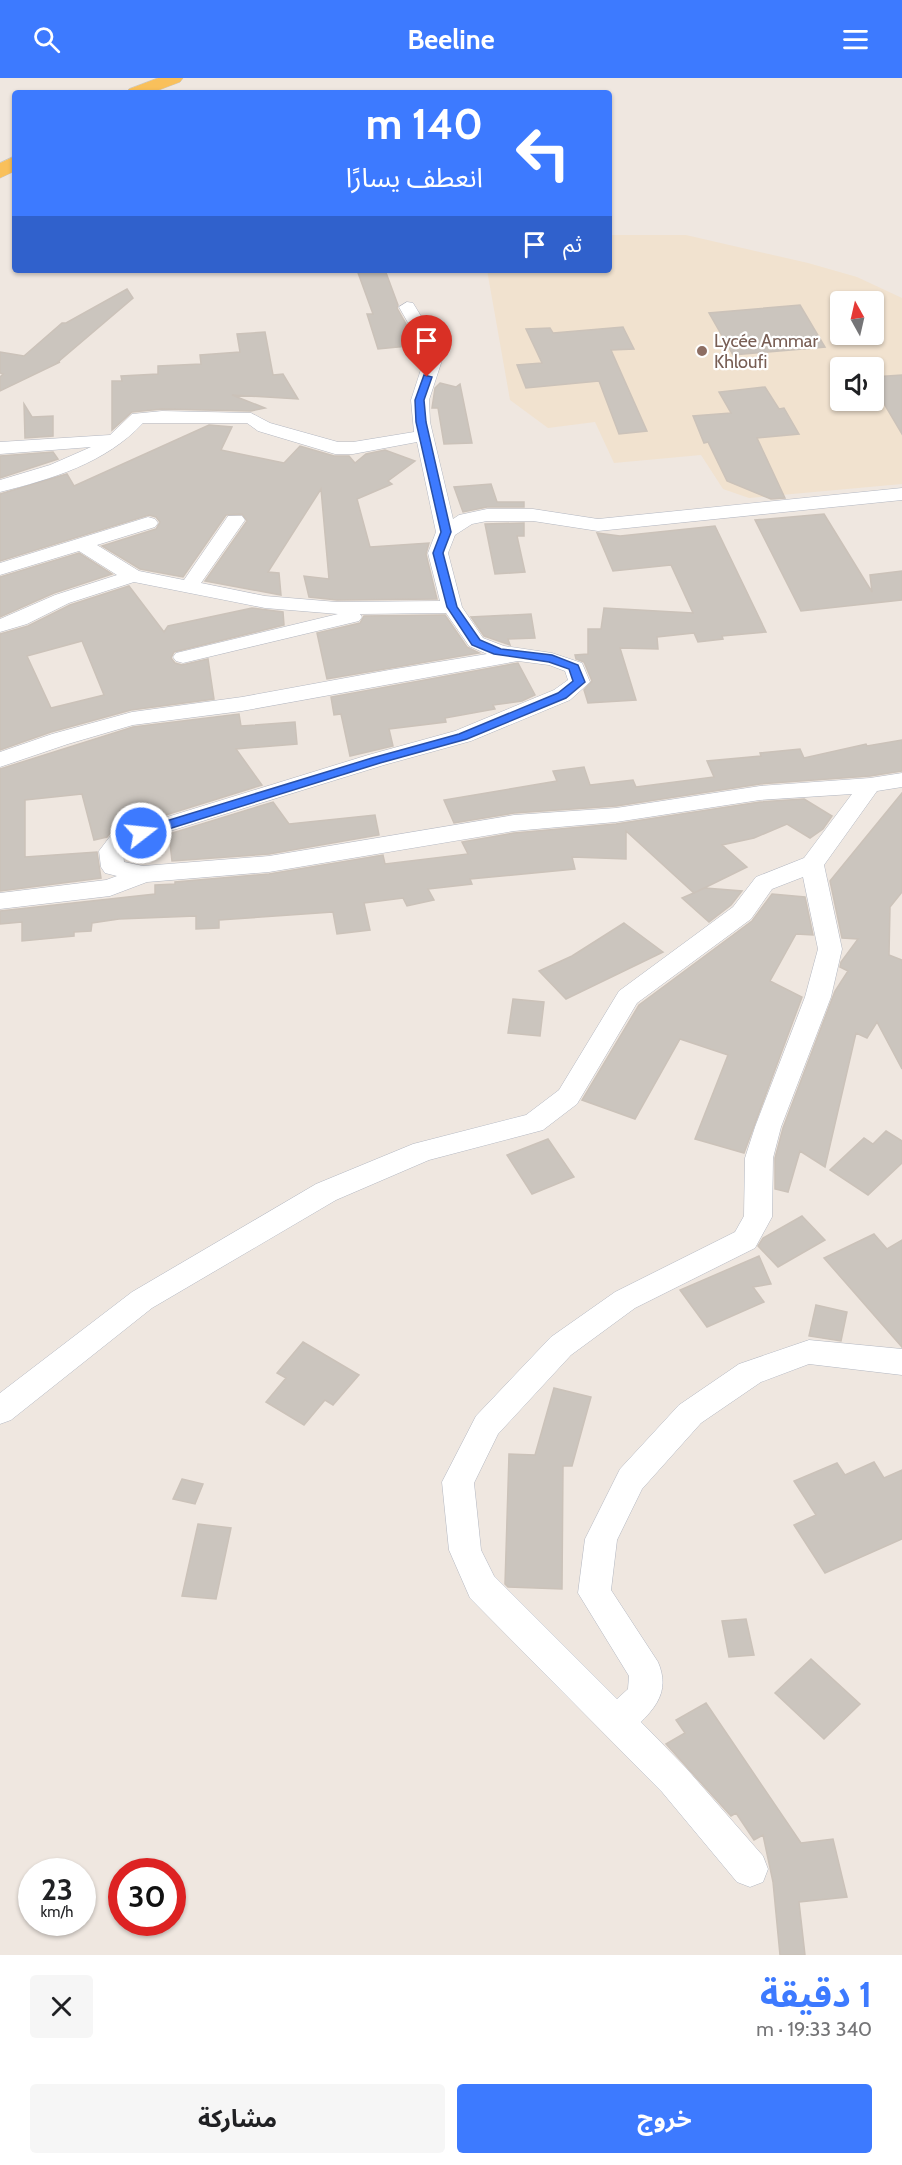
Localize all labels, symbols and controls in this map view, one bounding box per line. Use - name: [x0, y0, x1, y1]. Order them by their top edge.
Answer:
- icon: search: [30, 23, 63, 56]
- text: Beeline: [407, 23, 495, 56]
- icon: menu: [839, 23, 872, 56]
- text: 140 m: [366, 98, 483, 150]
- icon: left: [504, 114, 582, 192]
- text: انعطف يسارًا: [346, 161, 483, 194]
- icon: arrive: [518, 228, 551, 261]
- text: ثم: [563, 231, 582, 258]
- north arrow: [830, 291, 884, 345]
- map controls: [830, 291, 884, 411]
- pin: [401, 315, 452, 377]
- icon: arrive: [410, 324, 443, 357]
- place label: Lycée Ammar Khloufi: [714, 330, 818, 373]
- marker: Lycée Ammar Khloufi: [695, 344, 709, 358]
- button: sound: [830, 357, 884, 411]
- position arrow: [109, 801, 173, 865]
- speed limit sign: 30: [108, 1858, 186, 1936]
- text: 23: [41, 1871, 73, 1908]
- text: km/h: [41, 1903, 73, 1921]
- text: 1 دقيقة: [760, 1972, 872, 2016]
- button: close: [30, 1975, 93, 2038]
- text: 340 m · 19:33: [756, 2017, 872, 2041]
- button: مشاركة: [30, 2084, 445, 2153]
- button: خروج: [457, 2084, 872, 2153]

